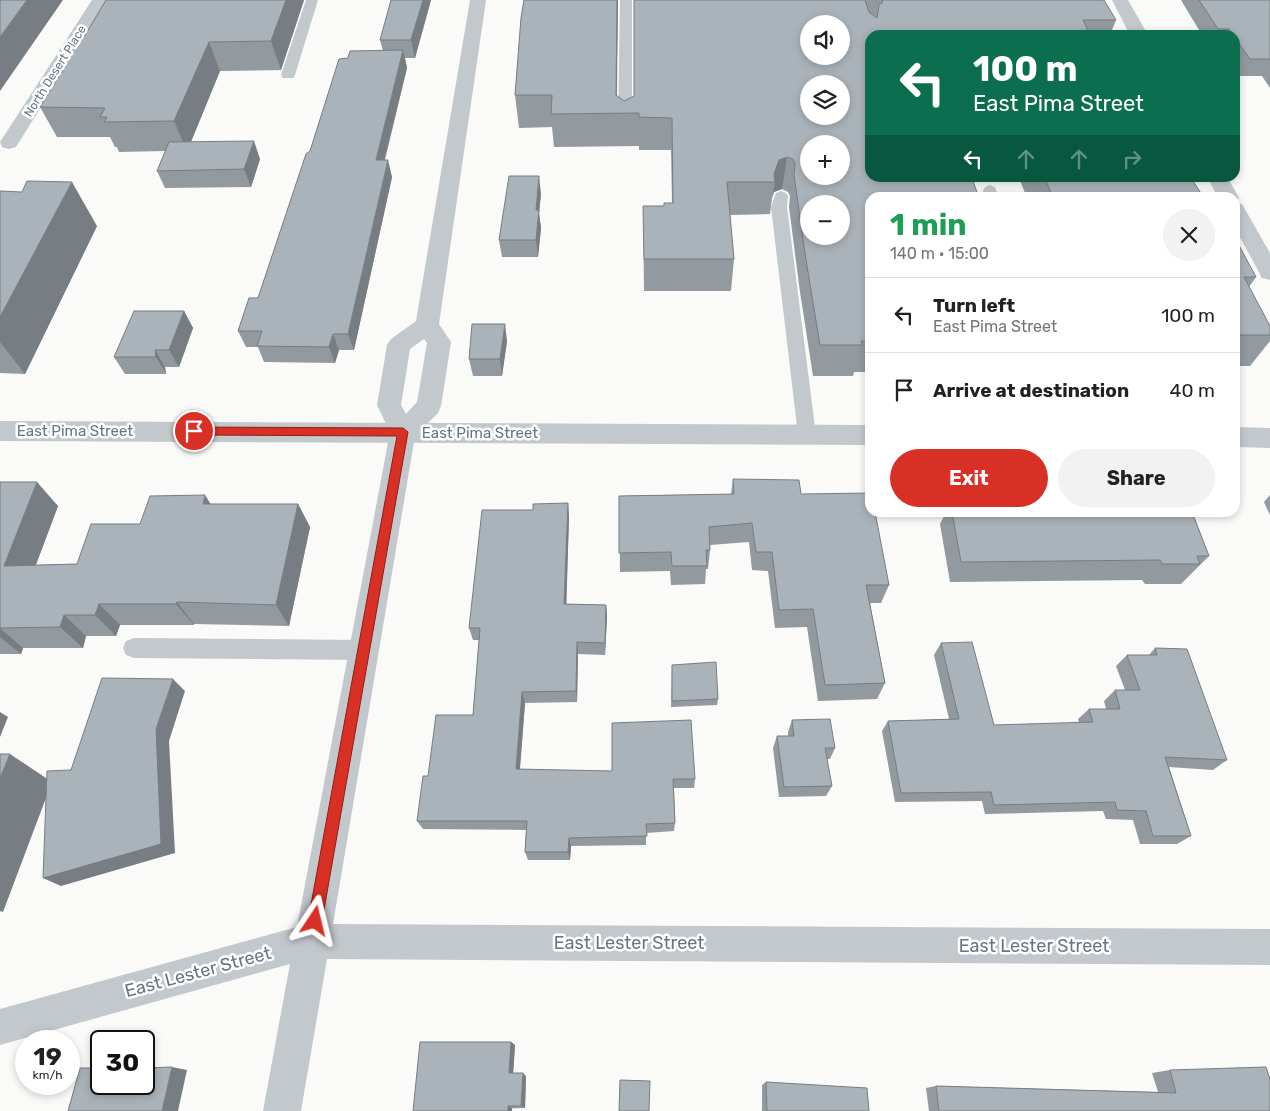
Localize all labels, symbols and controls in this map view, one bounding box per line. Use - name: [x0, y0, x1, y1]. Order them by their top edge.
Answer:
- map controls: [800, 15, 850, 245]
- button: sound: [800, 15, 850, 65]
- street label: North Desert Place: [21, 22, 89, 119]
- text: 100 m: [973, 48, 1078, 90]
- icon: left: [890, 50, 955, 115]
- button: layers: [800, 75, 850, 125]
- text: East Pima Street: [973, 90, 1144, 117]
- button: +: [800, 135, 850, 185]
- icon: left: [959, 145, 987, 173]
- icon: ahead: [1012, 145, 1040, 173]
- icon: ahead: [1065, 145, 1093, 173]
- icon: right: [1118, 145, 1146, 173]
- button: −: [800, 195, 850, 245]
- text: 1 min: [890, 207, 967, 243]
- button: close: [1163, 209, 1215, 261]
- text: 140 m · 15:00: [890, 244, 989, 263]
- text: Turn left: [933, 294, 1015, 317]
- icon: left: [890, 301, 918, 329]
- text: 100 m: [1161, 304, 1215, 327]
- text: East Pima Street: [933, 317, 1057, 336]
- icon: arrive: [890, 376, 918, 404]
- text: Arrive at destination: [933, 379, 1129, 402]
- text: 40 m: [1170, 379, 1215, 402]
- pin: [173, 410, 215, 452]
- icon: arrive: [180, 417, 208, 445]
- street label: East Pima Street: [17, 422, 133, 440]
- street label: East Pima Street: [422, 424, 538, 442]
- button: Exit: [890, 449, 1048, 507]
- button: Share: [1058, 449, 1215, 507]
- position arrow: [288, 894, 340, 946]
- street label: East Lester Street: [554, 932, 704, 954]
- street label: East Lester Street: [959, 935, 1109, 957]
- street label: East Lester Street: [122, 942, 274, 1002]
- speed limit sign: 30: [90, 1030, 155, 1095]
- text: 19: [33, 1042, 62, 1071]
- text: km/h: [33, 1068, 62, 1082]

